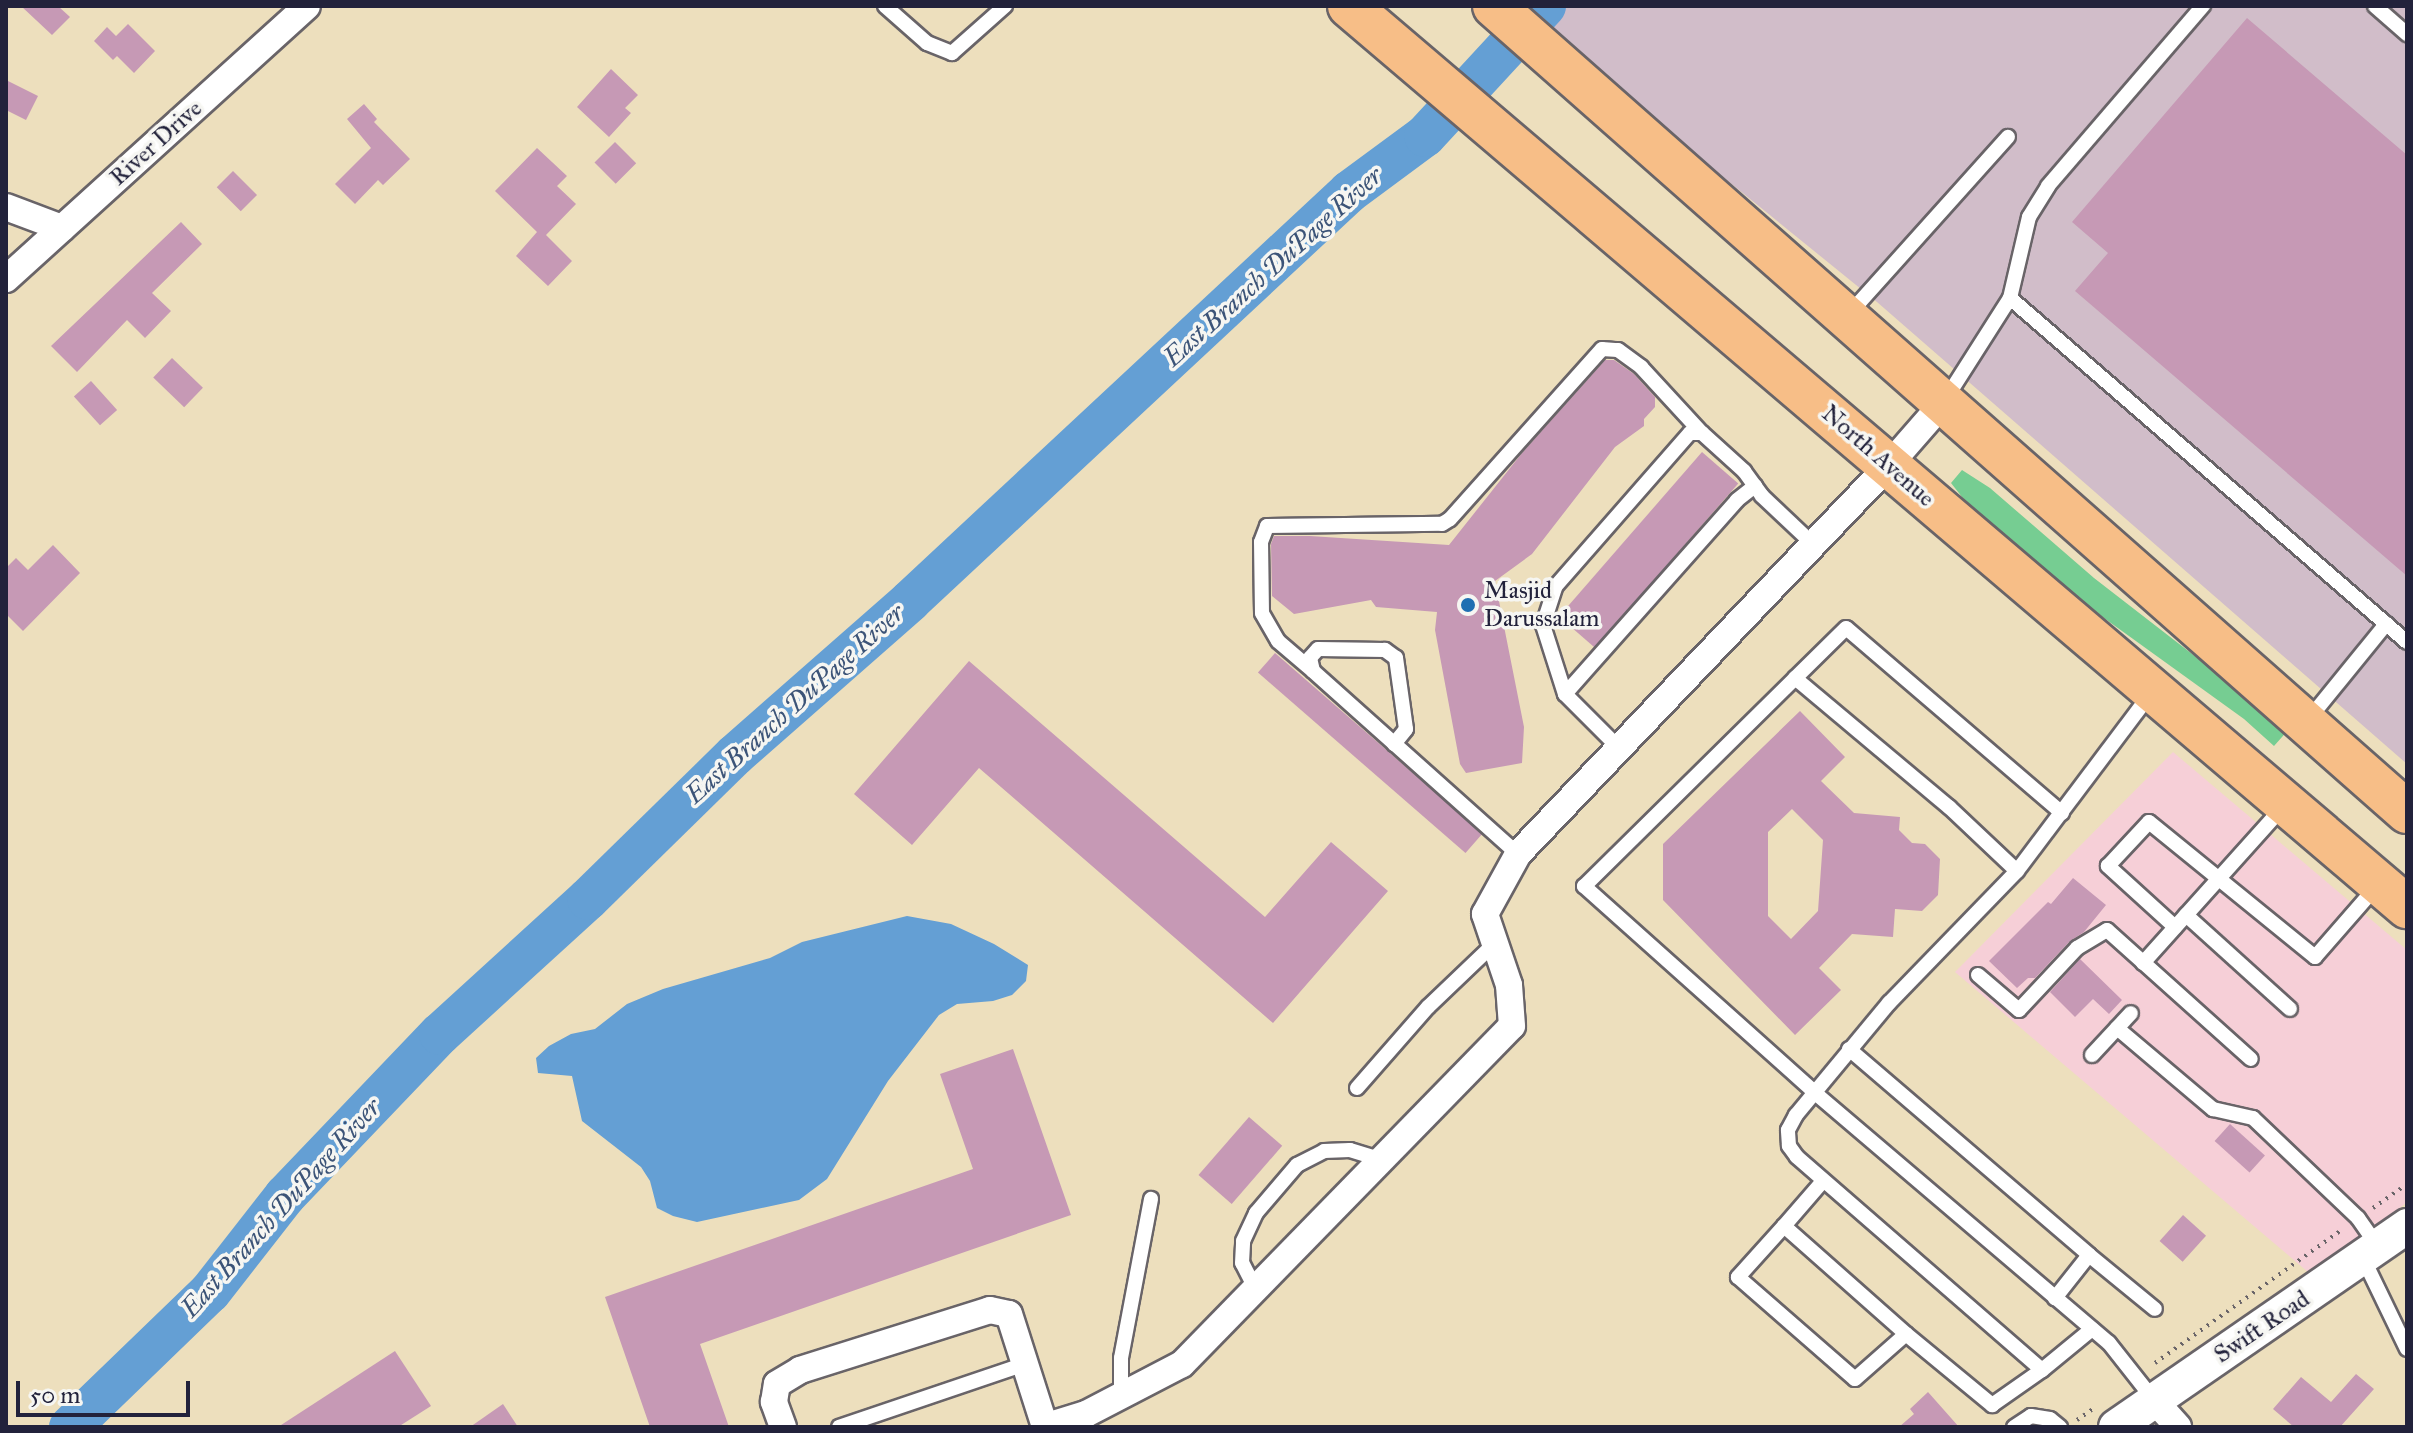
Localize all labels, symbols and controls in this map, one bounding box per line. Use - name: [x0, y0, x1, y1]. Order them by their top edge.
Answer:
- street label: River Drive: [104, 94, 208, 192]
- water label: East Branch DuPage River: [1157, 160, 1389, 374]
- street label: North Avenue: [1816, 399, 1940, 513]
- place label: Masjid Darussalam: [1484, 577, 1599, 633]
- marker: Masjid Darussalam: [1459, 596, 1477, 614]
- water label: East Branch DuPage River: [679, 597, 911, 811]
- water label: East Branch DuPage River: [174, 1092, 388, 1324]
- street label: Swift Road: [2209, 1285, 2315, 1369]
- scale bar: [20, 1365, 194, 1415]
- text: 50 m: [30, 1380, 80, 1410]

